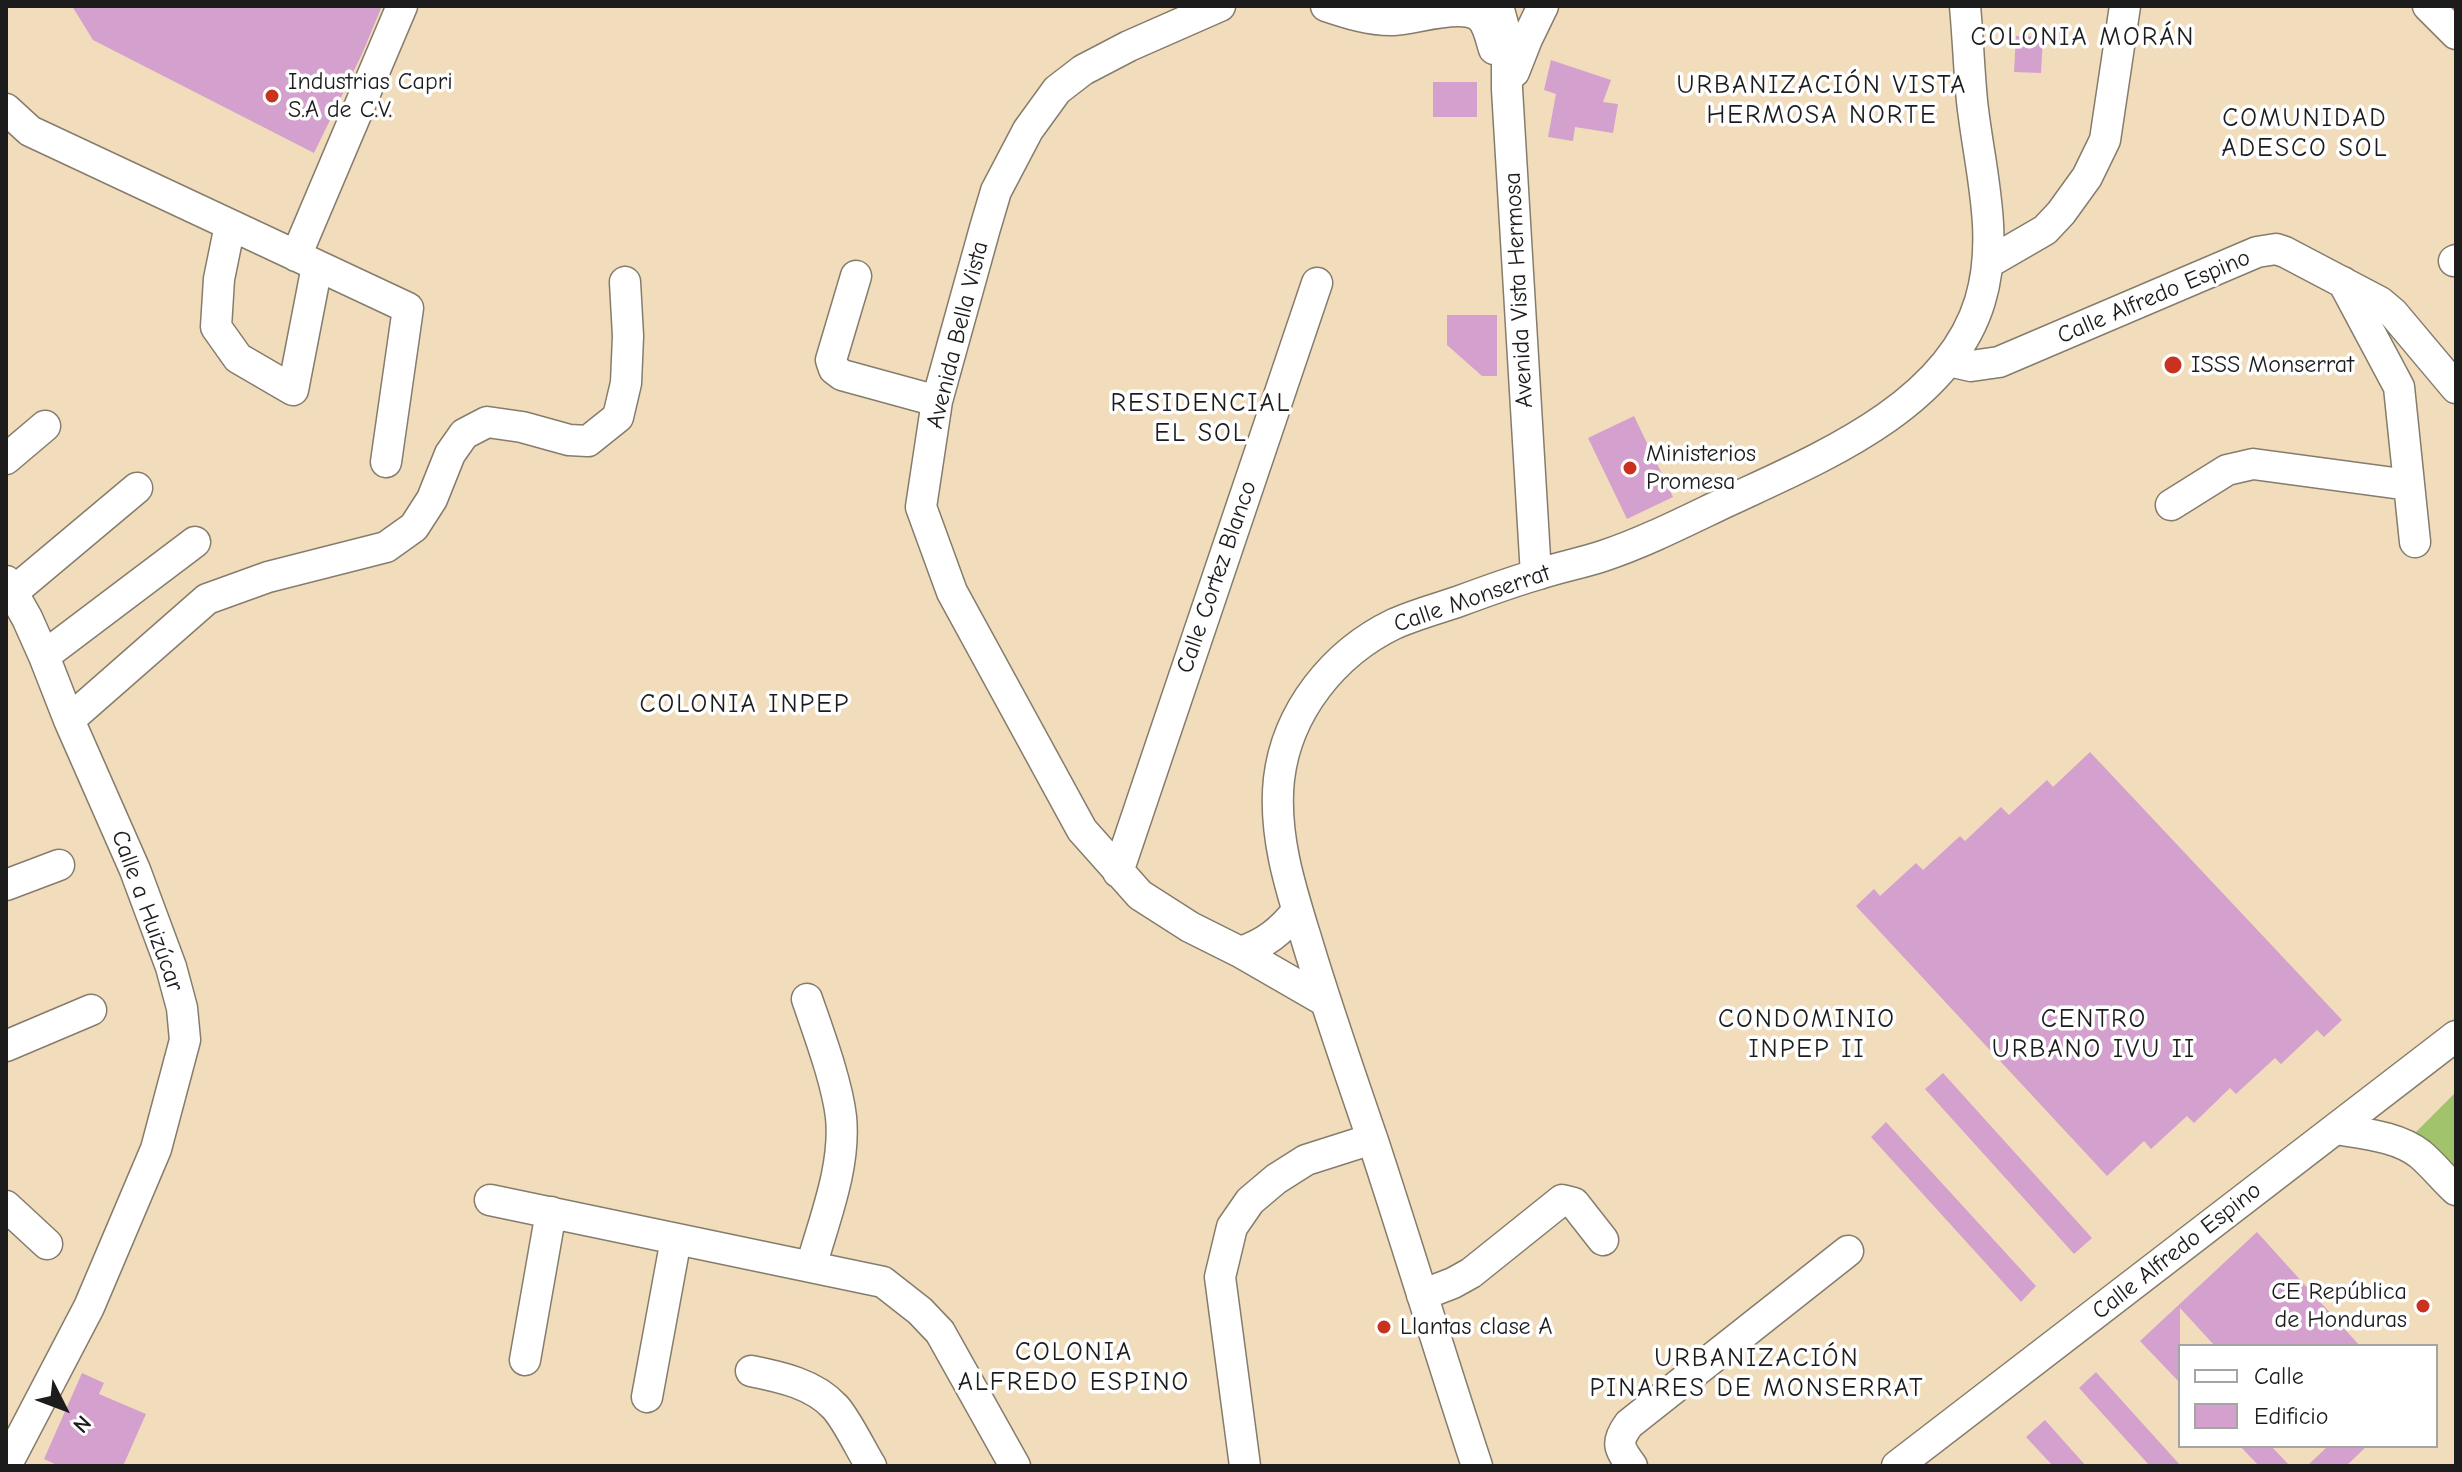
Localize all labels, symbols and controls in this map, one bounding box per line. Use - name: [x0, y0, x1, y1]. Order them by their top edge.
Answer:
- district label: COLONIA MORÁN: [1971, 22, 2195, 54]
- place label: Industrias Capri S.A de C.V.: [288, 68, 453, 124]
- district label: URBANIZACIÓN VISTA HERMOSA NORTE: [1677, 70, 1967, 132]
- marker: Industrias Capri S.A de C.V.: [263, 87, 281, 105]
- district label: COMUNIDAD ADESCO SOL: [2222, 103, 2388, 164]
- street label: Avenida Vista Hermosa: [1498, 172, 1540, 408]
- street label: Avenida Bella Vista: [921, 238, 995, 432]
- street label: Calle Alfredo Espino: [2053, 243, 2255, 351]
- place label: ISSS Monserrat: [2191, 351, 2354, 379]
- marker: ISSS Monserrat: [2162, 354, 2184, 376]
- district label: RESIDENCIAL EL SOL: [1110, 388, 1292, 450]
- place label: Ministerios Promesa: [1646, 440, 1756, 496]
- marker: Ministerios Promesa: [1621, 459, 1639, 477]
- street label: Calle Cortez Blanco: [1171, 477, 1263, 677]
- street label: Calle Monserrat: [1390, 559, 1554, 639]
- district label: COLONIA INPEP: [640, 689, 850, 721]
- street label: Calle a Huizúcar: [105, 827, 189, 995]
- district label: CONDOMINIO INPEP II: [1718, 1004, 1896, 1066]
- district label: CENTRO URBANO IVU II: [1992, 1004, 2196, 1066]
- street label: Calle Alfredo Espino: [2087, 1176, 2267, 1326]
- place label: CE República de Honduras: [2271, 1278, 2407, 1334]
- marker: CE República de Honduras: [2414, 1297, 2432, 1315]
- place label: Llantas clase A: [1400, 1313, 1553, 1341]
- marker: Llantas clase A: [1375, 1318, 1393, 1336]
- district label: COLONIA ALFREDO ESPINO: [958, 1337, 1190, 1398]
- district label: URBANIZACIÓN PINARES DE MONSERRAT: [1589, 1343, 1925, 1404]
- legend: [2178, 1344, 2438, 1448]
- text: Calle: [2254, 1362, 2304, 1390]
- north arrow: [24, 1368, 104, 1448]
- text: Edificio: [2254, 1402, 2329, 1430]
- text: N: [67, 1410, 96, 1438]

